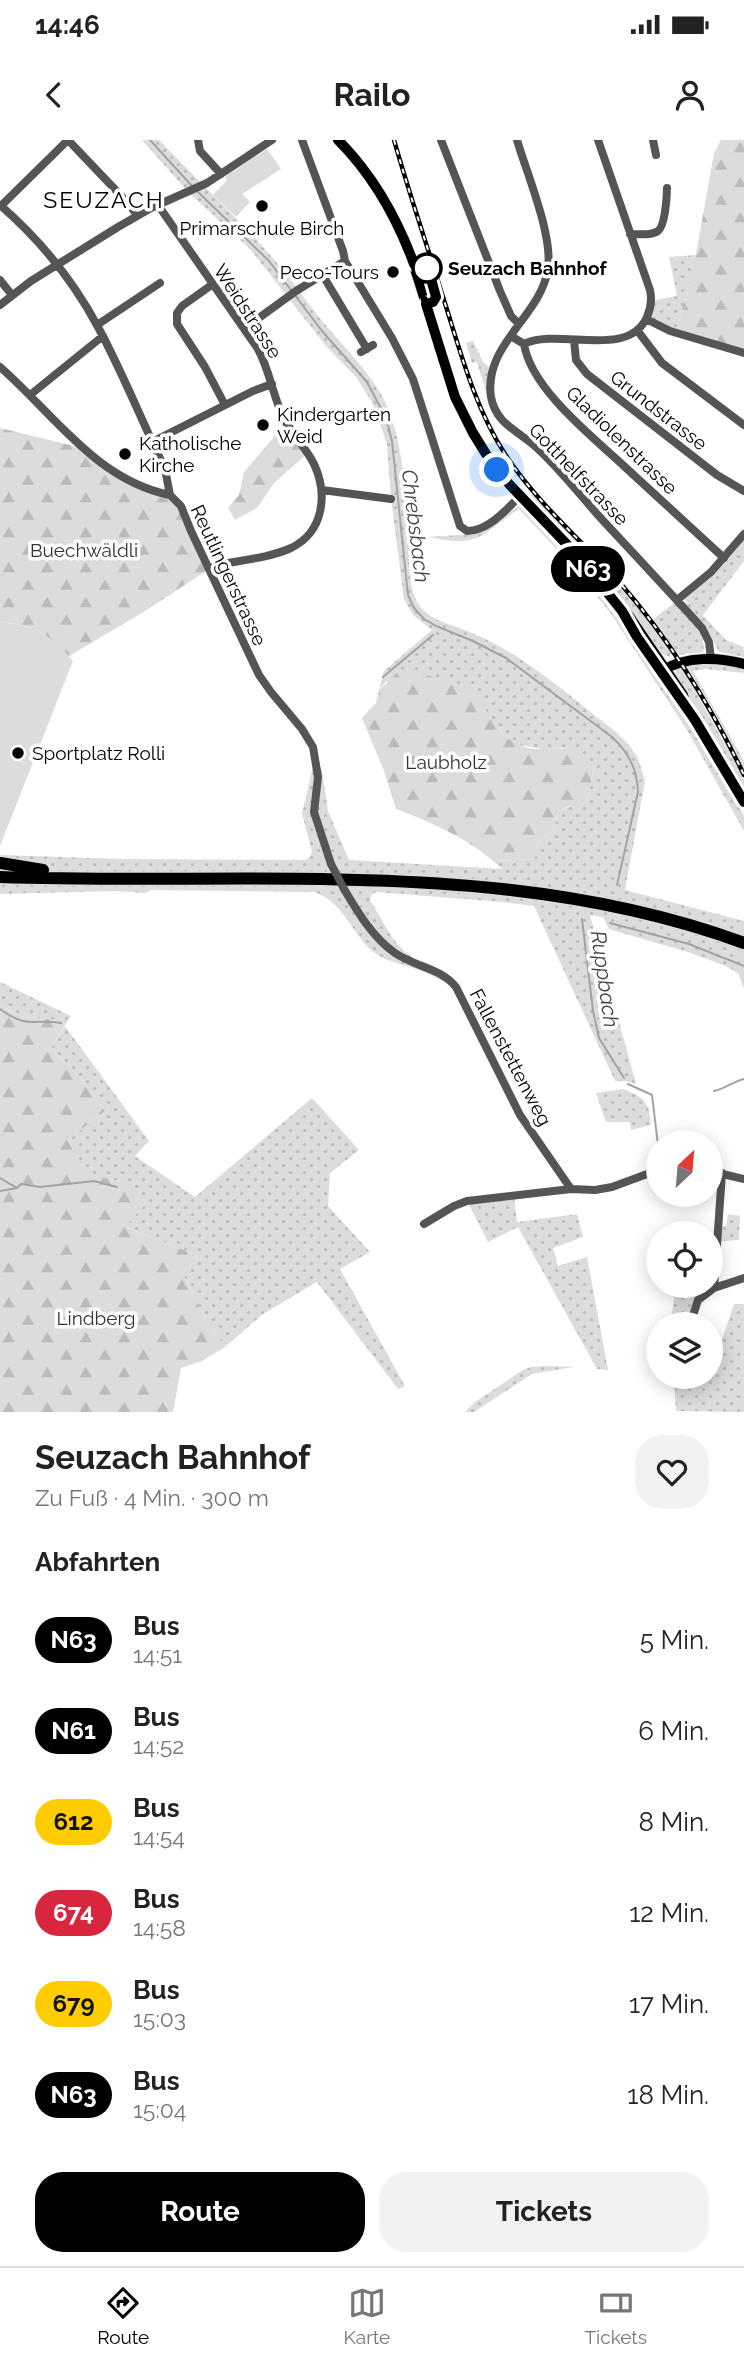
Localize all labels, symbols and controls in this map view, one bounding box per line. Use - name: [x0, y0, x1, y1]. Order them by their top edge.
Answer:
- text: 14:46: [35, 10, 100, 40]
- icon: back: [35, 76, 73, 114]
- text: Railo: [333, 76, 411, 113]
- icon: person: [671, 76, 709, 114]
- district label: SEUZACH: [43, 186, 165, 213]
- marker: Primarschule Birch: [254, 198, 270, 214]
- place label: Primarschule Birch: [180, 217, 344, 239]
- marker: Seuzach Bahnhof: [412, 253, 442, 283]
- place label: Seuzach Bahnhof: [448, 257, 607, 279]
- street label: Weidstrasse: [209, 260, 287, 362]
- place label: Peco-Tours: [280, 261, 379, 283]
- marker: Peco-Tours: [385, 264, 401, 280]
- street label: Grundstrasse: [606, 365, 712, 455]
- street label: Gladiolenstrasse: [562, 381, 682, 499]
- place label: Kindergarten Weid: [277, 403, 391, 447]
- marker: Kindergarten Weid: [255, 417, 271, 433]
- street label: Gotthelfstrasse: [525, 418, 633, 530]
- place label: Katholische Kirche: [139, 432, 241, 476]
- marker: Katholische Kirche: [117, 446, 133, 462]
- your location: [479, 452, 514, 487]
- water label: Chrebsbach: [397, 468, 435, 584]
- street label: Reutlingerstrasse: [187, 501, 271, 649]
- park label: Buechwäldli: [30, 539, 138, 561]
- line badge: N63: [548, 546, 628, 592]
- text: N63: [565, 554, 611, 583]
- place label: Sportplatz Rolli: [32, 742, 165, 764]
- marker: Sportplatz Rolli: [10, 745, 26, 761]
- park label: Laubholz: [405, 751, 487, 773]
- water label: Ruppbach: [586, 929, 624, 1029]
- street label: Fallenstettenweg: [466, 985, 556, 1129]
- north arrow: [646, 1130, 723, 1208]
- map controls: [646, 1130, 723, 1389]
- button: locate: [646, 1221, 723, 1298]
- park label: Lindberg: [56, 1307, 136, 1329]
- button: layers: [646, 1312, 723, 1389]
- button: heart: [635, 1435, 709, 1509]
- text: Seuzach Bahnhof: [35, 1438, 310, 1477]
- text: Zu Fuß · 4 Min. · 300 m: [35, 1484, 269, 1511]
- text: Abfahrten: [35, 1547, 160, 1577]
- text: Bus: [133, 1611, 180, 1641]
- text: N63: [50, 1625, 97, 1654]
- text: 5 Min.: [640, 1625, 709, 1655]
- text: 14:51: [133, 1641, 182, 1668]
- text: Bus: [133, 1702, 180, 1732]
- text: N61: [51, 1716, 96, 1745]
- text: 6 Min.: [638, 1716, 709, 1746]
- text: 14:52: [133, 1732, 184, 1759]
- text: Bus: [133, 1793, 180, 1823]
- text: 612: [54, 1807, 93, 1836]
- text: 8 Min.: [638, 1807, 709, 1837]
- text: 14:54: [133, 1823, 185, 1850]
- text: Bus: [133, 1884, 180, 1914]
- text: 674: [53, 1898, 94, 1927]
- text: 12 Min.: [629, 1898, 709, 1928]
- text: 14:58: [133, 1914, 186, 1941]
- text: Bus: [133, 1975, 180, 2005]
- text: 679: [52, 1989, 95, 2018]
- text: 17 Min.: [629, 1989, 709, 2019]
- text: 15:03: [133, 2005, 186, 2032]
- text: Bus: [133, 2066, 180, 2096]
- text: N63: [50, 2080, 97, 2109]
- text: 18 Min.: [627, 2080, 709, 2110]
- text: 15:04: [133, 2096, 186, 2123]
- button: Route: [35, 2172, 365, 2252]
- button: Tickets: [379, 2172, 709, 2252]
- tab: Route: [97, 2284, 149, 2348]
- tab: Karte: [344, 2284, 390, 2348]
- tab: Tickets: [585, 2284, 647, 2348]

